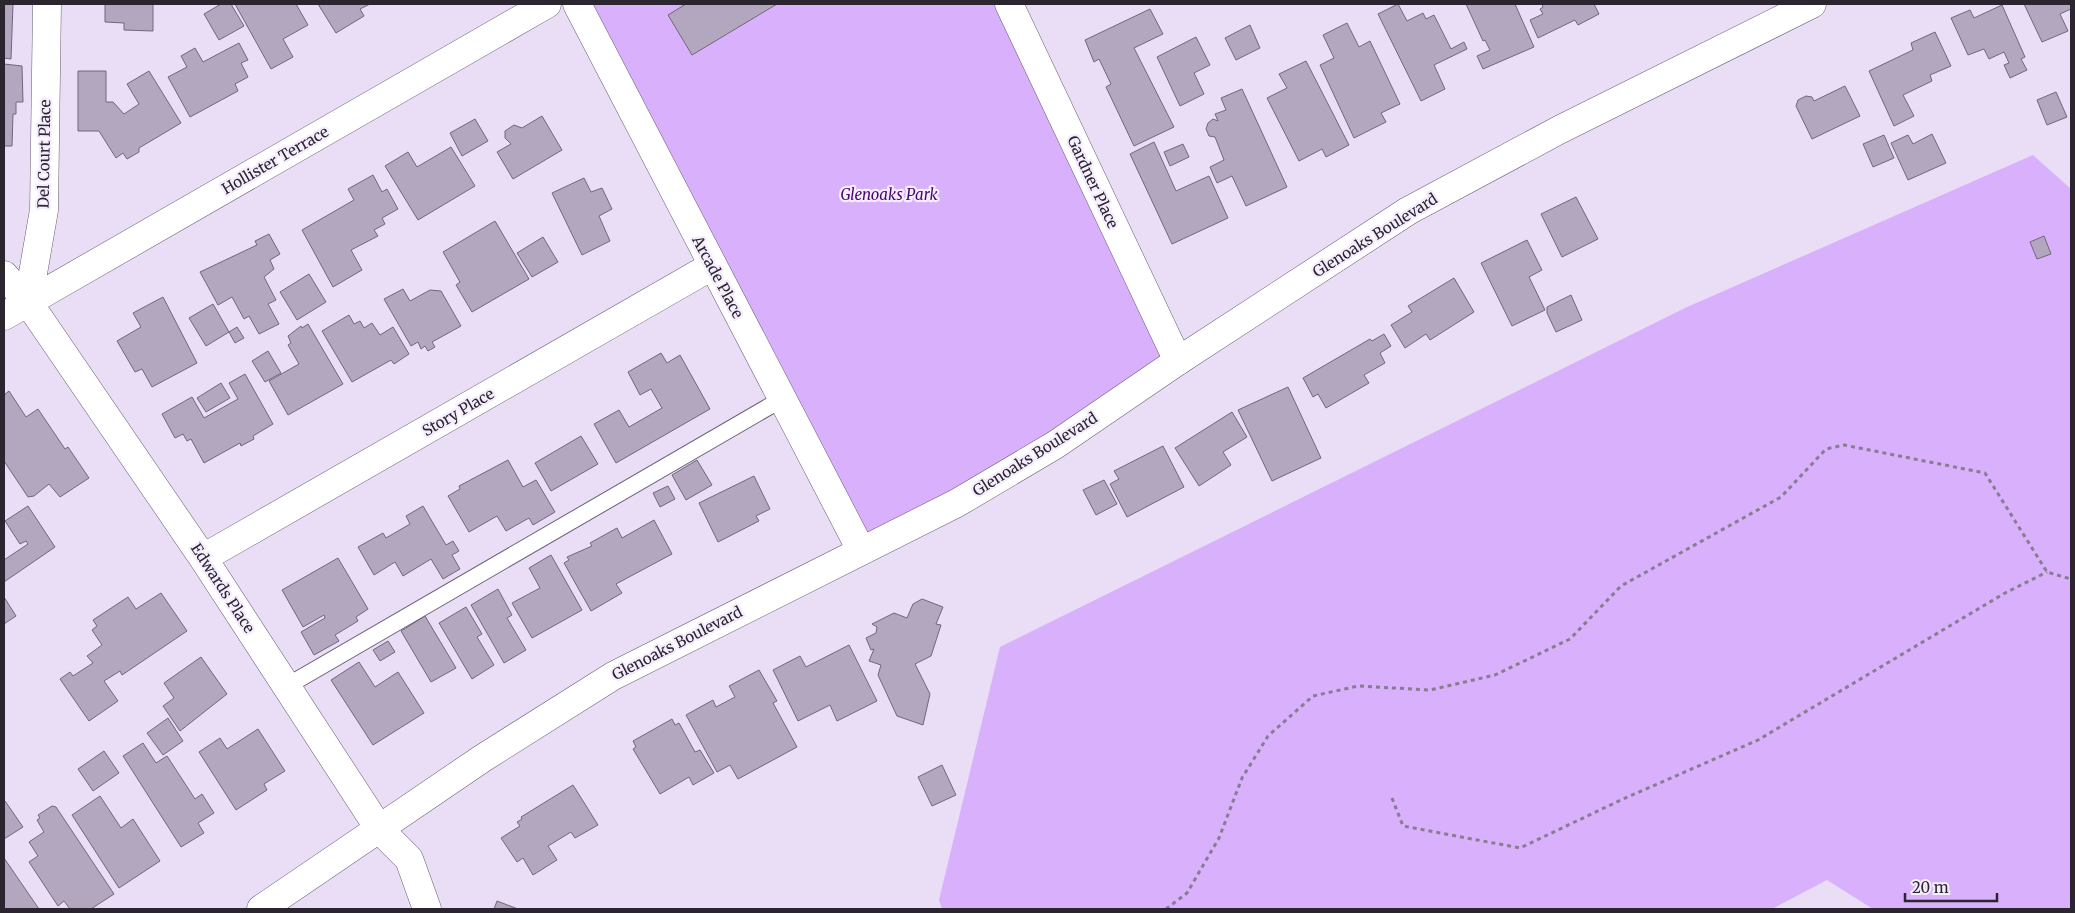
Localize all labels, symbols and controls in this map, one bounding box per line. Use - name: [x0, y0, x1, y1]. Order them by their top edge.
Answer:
- street label: Del Court Place: [34, 99, 54, 209]
- street label: Hollister Terrace: [218, 122, 332, 198]
- street label: Gardner Place: [1063, 133, 1123, 231]
- park label: Glenoaks Park: [840, 185, 938, 204]
- street label: Glenoaks Boulevard: [1309, 189, 1441, 281]
- street label: Arcade Place: [688, 232, 748, 322]
- street label: Story Place: [419, 384, 497, 440]
- street label: Glenoaks Boulevard: [969, 408, 1101, 500]
- street label: Edwards Place: [187, 540, 259, 637]
- street label: Glenoaks Boulevard: [609, 602, 745, 684]
- scale bar: [1905, 870, 1998, 902]
- text: 20 m: [1912, 878, 1949, 897]

